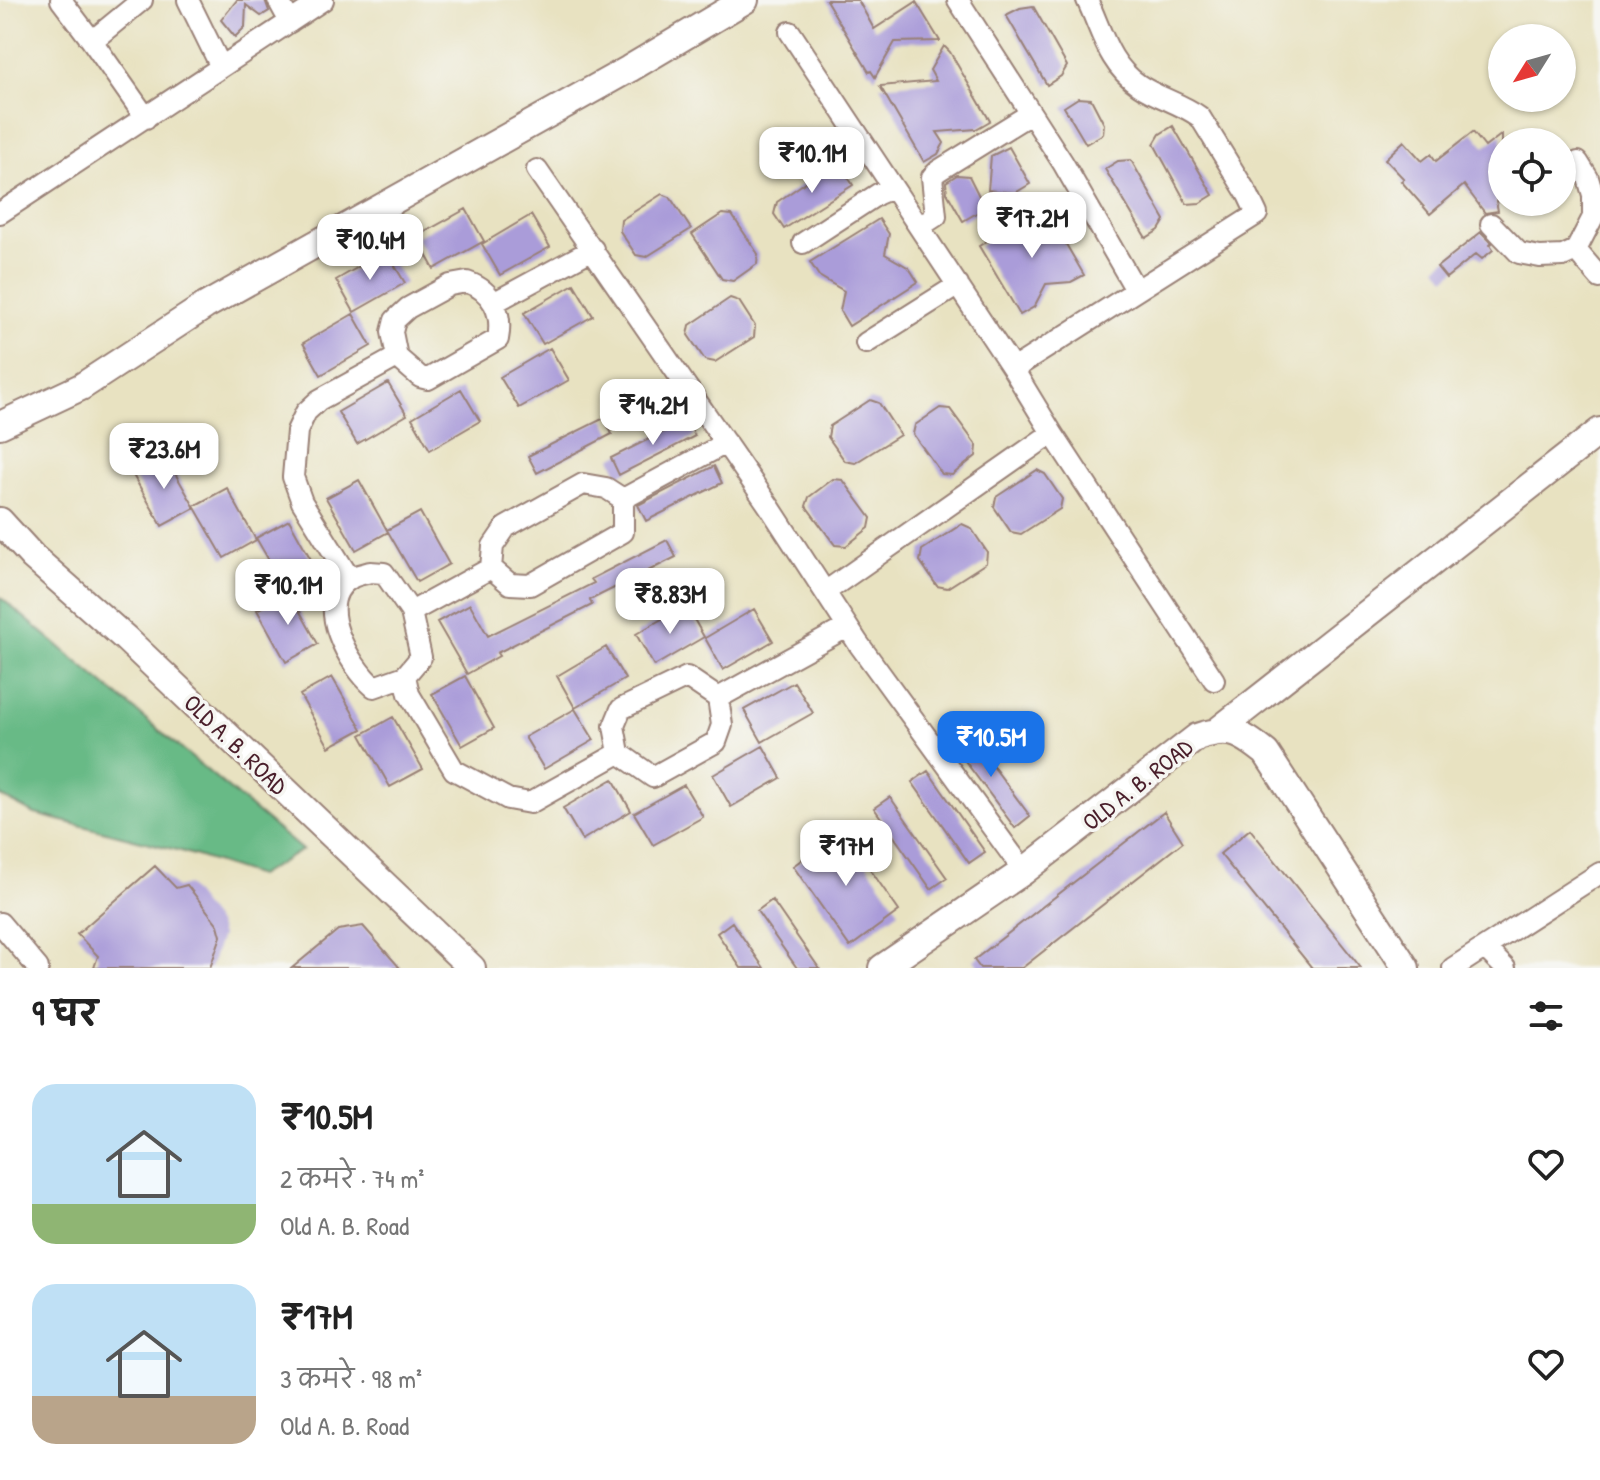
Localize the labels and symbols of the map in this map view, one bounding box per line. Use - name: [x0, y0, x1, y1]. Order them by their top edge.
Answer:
- north arrow: [1488, 24, 1576, 112]
- pin: ₹10.1M: [747, 127, 877, 195]
- pin: ₹17.2M: [967, 192, 1097, 260]
- pin: ₹10.4M: [305, 214, 435, 282]
- pin: ₹14.2M: [588, 379, 718, 447]
- pin: ₹23.6M: [99, 423, 229, 491]
- pin: ₹10.1M: [223, 559, 353, 627]
- pin: ₹8.83M: [605, 568, 735, 636]
- street label: OLD A. B. ROAD: [177, 687, 295, 802]
- pin: ₹10.5M: [926, 711, 1056, 779]
- street label: OLD A. B. ROAD: [1075, 730, 1199, 837]
- pin: ₹17M: [799, 820, 893, 888]

